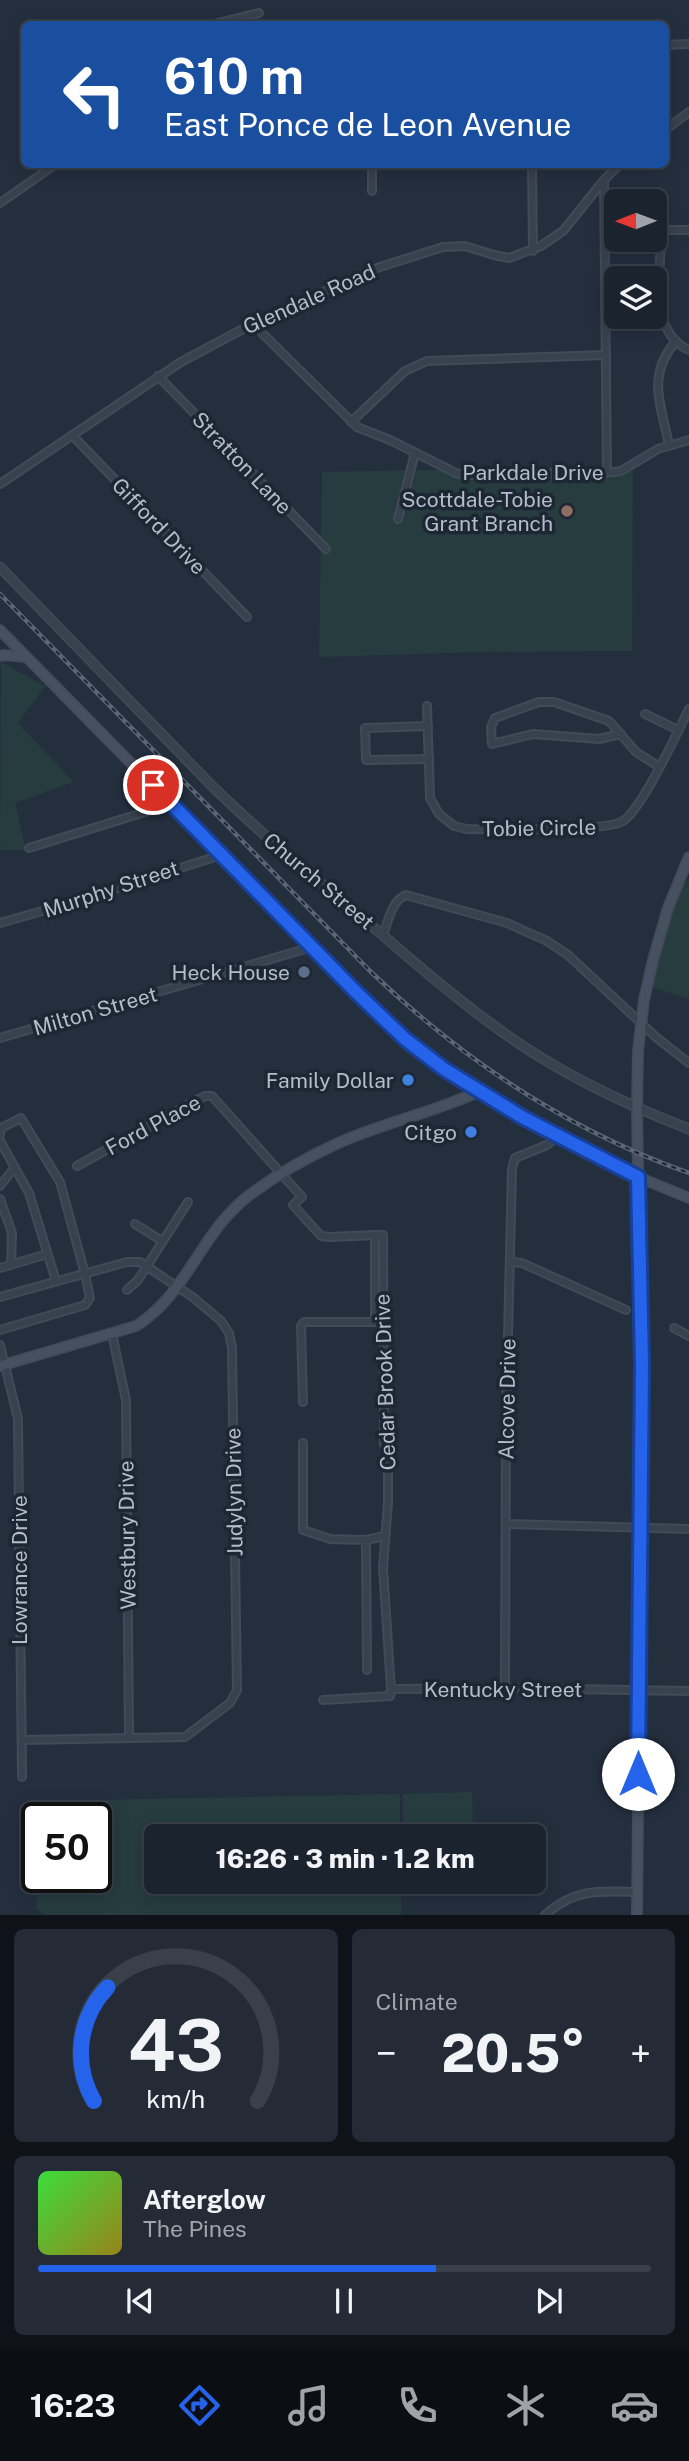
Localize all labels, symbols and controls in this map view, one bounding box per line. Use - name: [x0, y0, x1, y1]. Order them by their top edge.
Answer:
- text: 610 m: [164, 47, 304, 105]
- icon: left: [49, 49, 140, 140]
- text: East Ponce de Leon Avenue: [164, 106, 571, 143]
- north arrow: [604, 189, 667, 252]
- map controls: [604, 189, 667, 329]
- street label: Glendale Road: [239, 259, 379, 339]
- button: layers: [604, 266, 667, 329]
- street label: Stratton Lane: [187, 407, 297, 519]
- street label: Parkdale Drive: [462, 460, 604, 485]
- street label: Gifford Drive: [107, 473, 211, 579]
- place label: Scottdale-Tobie Grant Branch: [401, 487, 553, 536]
- marker: Scottdale-Tobie Grant Branch: [559, 503, 575, 519]
- pin: [123, 755, 183, 815]
- icon: arrive: [134, 766, 172, 804]
- street label: Tobie Circle: [482, 815, 596, 841]
- street label: Church Street: [259, 827, 379, 935]
- street label: Murphy Street: [40, 855, 182, 923]
- place label: Heck House: [171, 960, 290, 985]
- marker: Heck House: [296, 964, 312, 980]
- street label: Milton Street: [30, 981, 160, 1041]
- place label: Family Dollar: [266, 1068, 394, 1093]
- marker: Family Dollar: [400, 1072, 416, 1088]
- street label: Ford Place: [101, 1090, 205, 1160]
- place label: Citgo: [404, 1120, 457, 1145]
- marker: Citgo: [463, 1124, 479, 1140]
- street label: Cedar Brook Drive: [369, 1293, 401, 1471]
- street label: Alcove Drive: [493, 1338, 521, 1460]
- street label: Judylyn Drive: [220, 1427, 248, 1557]
- street label: Westbury Drive: [113, 1460, 141, 1610]
- street label: Lowrance Drive: [7, 1495, 32, 1645]
- street label: Kentucky Street: [424, 1677, 582, 1702]
- position arrow: [601, 1737, 675, 1811]
- speed limit sign: 50: [21, 1802, 112, 1893]
- text: 16:26 · 3 min · 1.2 km: [215, 1843, 475, 1874]
- text: Climate: [376, 1988, 458, 2015]
- text: 43: [128, 2003, 224, 2088]
- text: 20.5°: [441, 2023, 585, 2084]
- text: −: [376, 2031, 397, 2076]
- text: +: [630, 2031, 651, 2076]
- text: km/h: [146, 2084, 205, 2114]
- text: Afterglow: [143, 2184, 266, 2215]
- text: The Pines: [143, 2215, 247, 2242]
- icon: previous: [121, 2282, 159, 2320]
- icon: pause: [325, 2282, 363, 2320]
- icon: next: [530, 2282, 568, 2320]
- icon: directions: [175, 2381, 224, 2430]
- icon: music: [284, 2381, 333, 2430]
- icon: phone: [393, 2381, 442, 2430]
- icon: climate: [501, 2381, 550, 2430]
- icon: car: [610, 2381, 659, 2430]
- text: 16:23: [30, 2387, 116, 2424]

